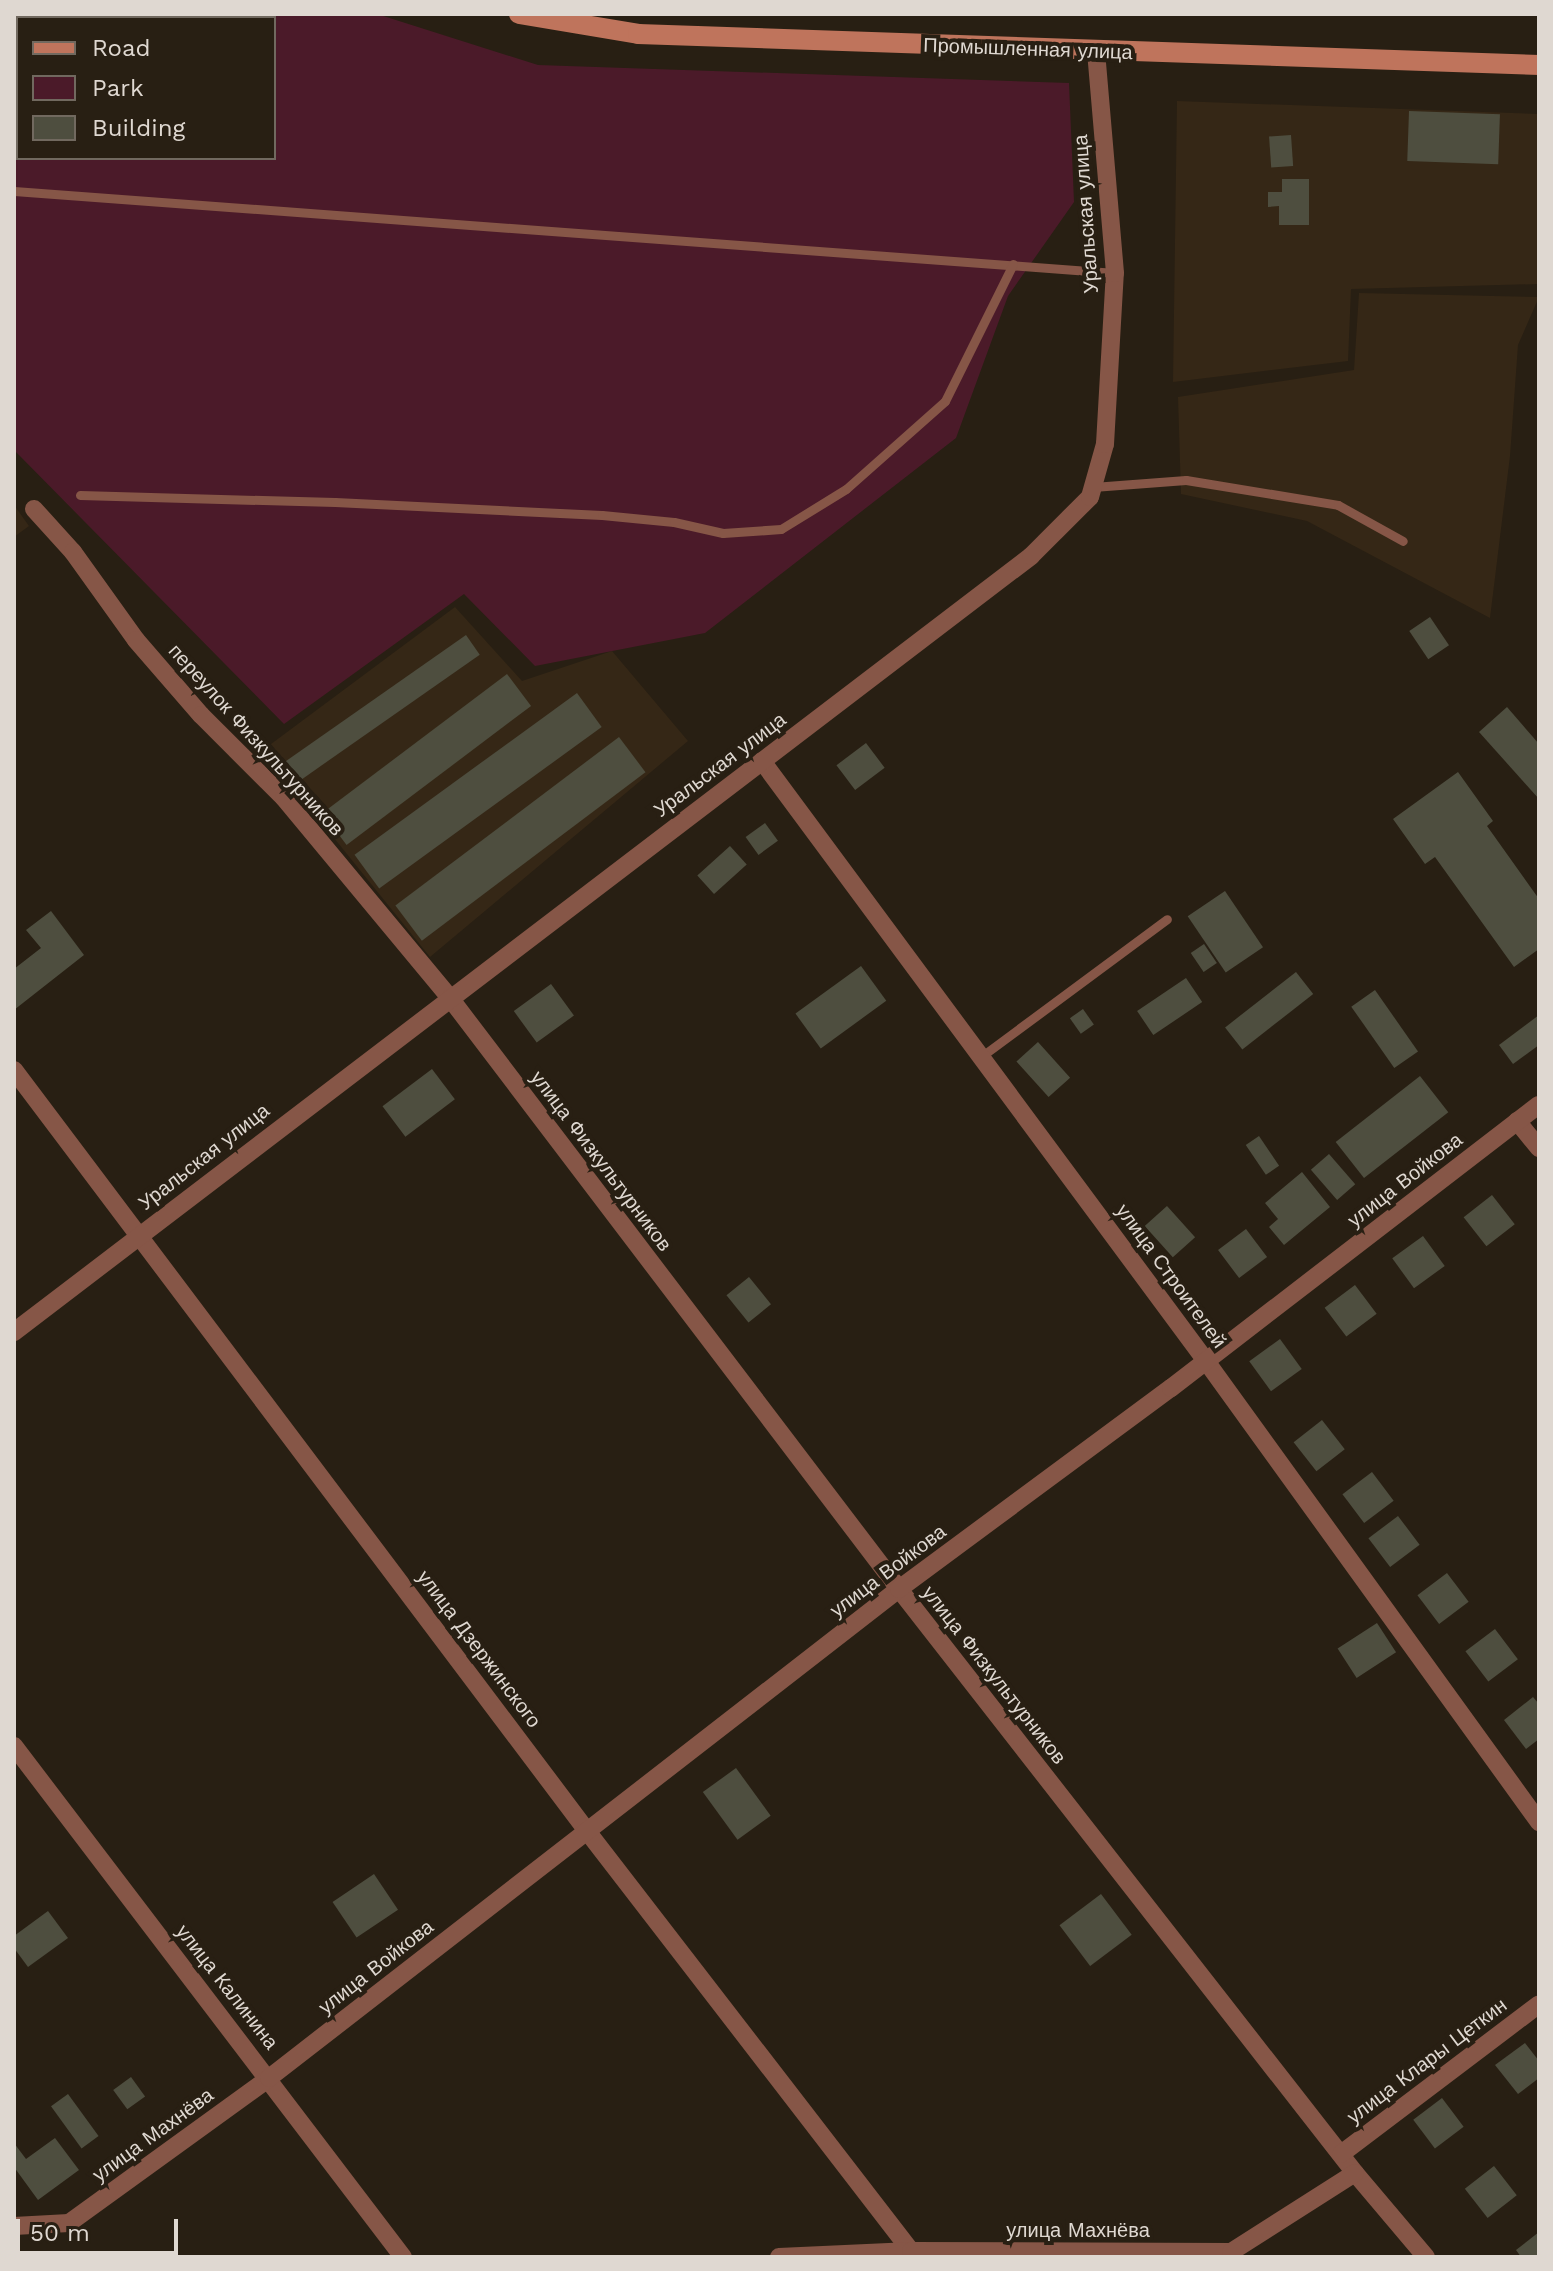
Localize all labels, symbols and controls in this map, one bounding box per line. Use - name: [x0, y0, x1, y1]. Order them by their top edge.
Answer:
- legend: [16, 16, 276, 160]
- street label: Промышленная улица: [923, 33, 1133, 65]
- text: Road: [92, 34, 151, 62]
- text: Park: [92, 74, 144, 102]
- text: Building: [92, 114, 185, 142]
- street label: Уральская улица: [1068, 134, 1104, 294]
- street label: переулок Физкультурников: [163, 639, 349, 841]
- street label: Уральская улица: [649, 708, 791, 822]
- street label: улица Физкультурников: [525, 1066, 677, 1256]
- street label: Уральская улица: [134, 1099, 274, 1215]
- street label: улица Войкова: [1343, 1128, 1467, 1232]
- street label: улица Строителей: [1111, 1199, 1231, 1353]
- street label: улица Войкова: [825, 1520, 951, 1622]
- street label: улица Дзержинского: [412, 1566, 546, 1732]
- street label: улица Физкультурников: [917, 1581, 1071, 1769]
- street label: улица Войкова: [314, 1915, 438, 2019]
- street label: улица Калинина: [171, 1920, 283, 2054]
- street label: улица Клары Цеткин: [1342, 1993, 1512, 2129]
- street label: улица Махнёва: [88, 2083, 218, 2187]
- scale bar: [20, 2203, 182, 2253]
- street label: улица Махнёва: [1006, 2218, 1150, 2242]
- text: 50 m: [30, 2219, 90, 2247]

